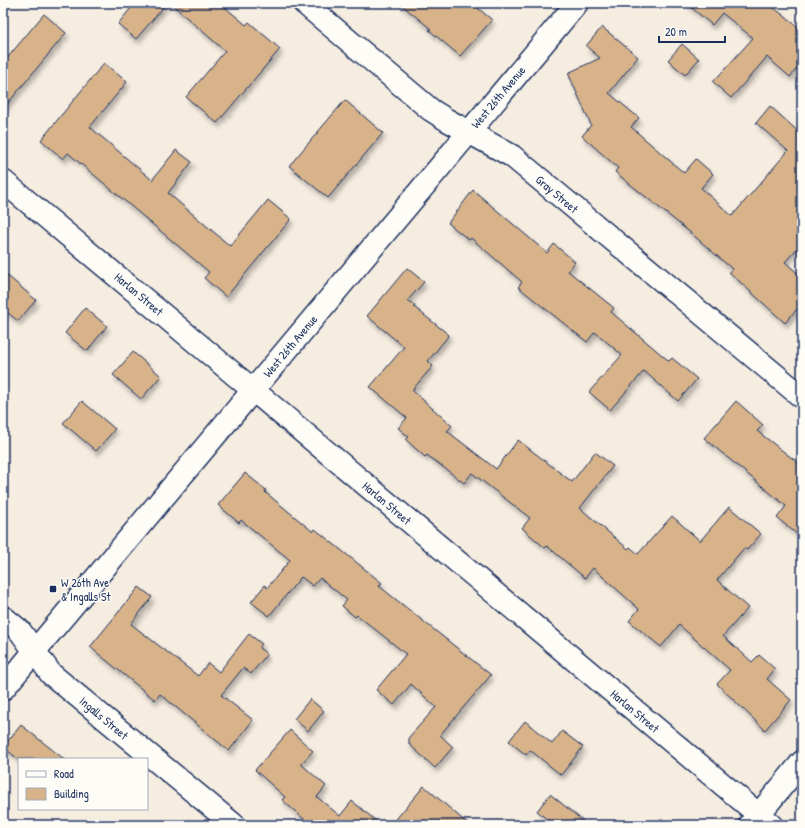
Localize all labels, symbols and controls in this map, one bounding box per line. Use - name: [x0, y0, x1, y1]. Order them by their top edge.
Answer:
- scale bar: [659, 18, 725, 44]
- text: 20 m: [665, 23, 687, 40]
- street label: West 26th Avenue: [467, 62, 529, 132]
- street label: Gray Street: [532, 171, 583, 217]
- street label: Harlan Street: [111, 269, 168, 320]
- street label: West 26th Avenue: [259, 311, 321, 381]
- street label: Harlan Street: [359, 478, 416, 529]
- place label: W 26th Ave & Ingalls St: [61, 574, 111, 605]
- marker: W 26th Ave & Ingalls St: [48, 584, 58, 594]
- street label: Harlan Street: [607, 686, 664, 737]
- street label: Ingalls Street: [76, 693, 133, 744]
- legend: [18, 758, 148, 810]
- text: Road: [54, 765, 74, 782]
- text: Building: [54, 785, 89, 802]

